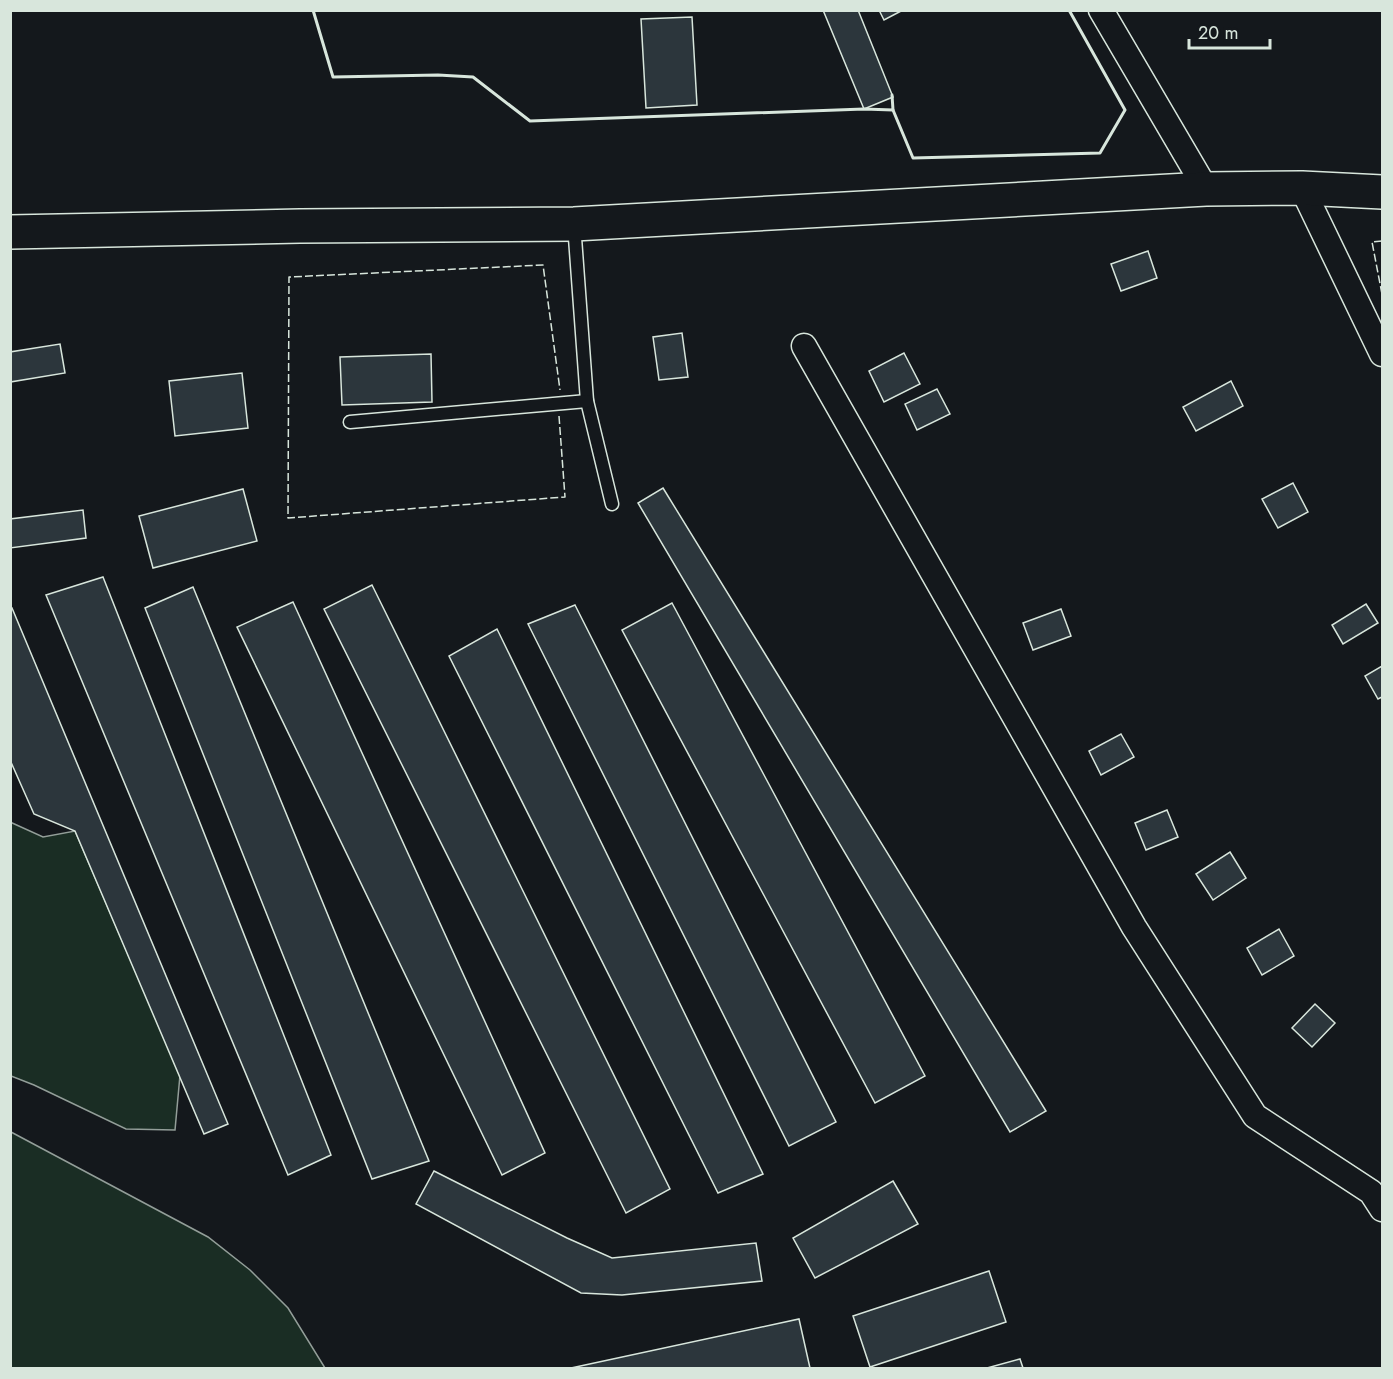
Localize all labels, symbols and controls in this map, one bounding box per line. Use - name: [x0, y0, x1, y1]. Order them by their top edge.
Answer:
- scale bar: [1189, 12, 1270, 50]
- text: 20 m: [1198, 20, 1238, 46]

